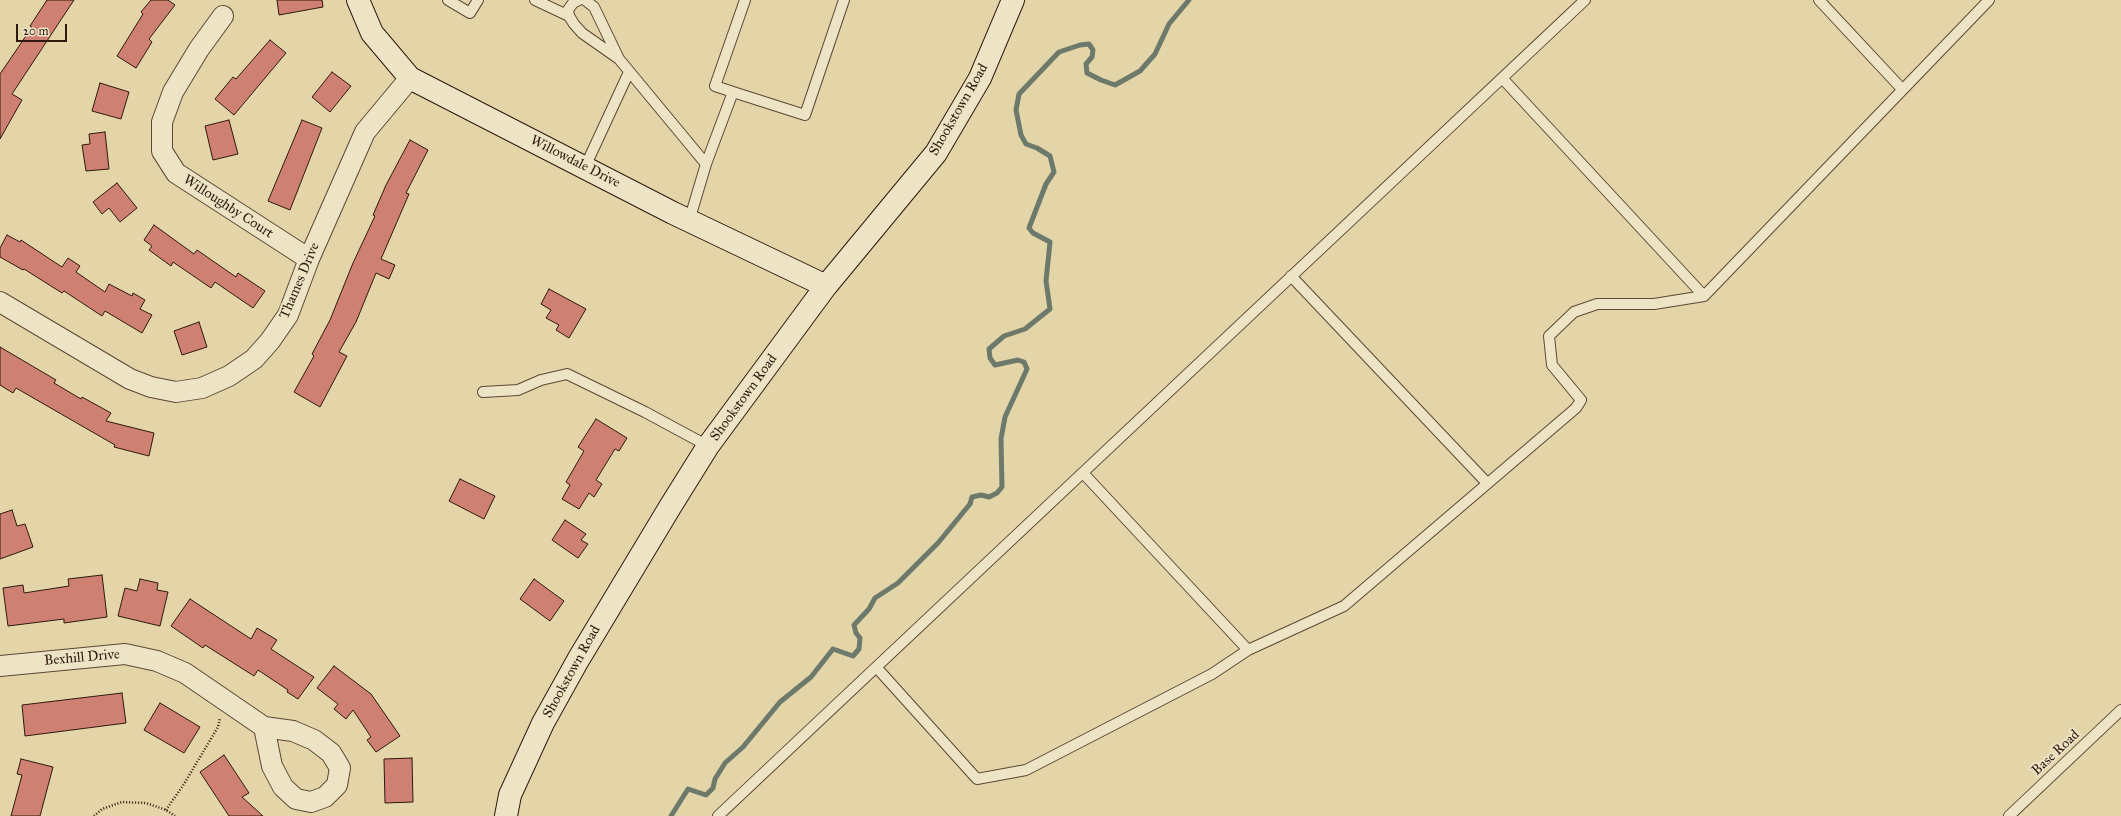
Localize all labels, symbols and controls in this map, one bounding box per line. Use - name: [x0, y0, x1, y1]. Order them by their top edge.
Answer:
- scale bar: [18, 16, 69, 42]
- text: 20 m: [23, 24, 49, 38]
- street label: Shookstown Road: [926, 61, 992, 159]
- street label: Willowdale Drive: [527, 132, 623, 192]
- street label: Willoughby Court: [180, 172, 276, 242]
- street label: Thames Drive: [276, 240, 324, 322]
- street label: Shookstown Road: [707, 351, 781, 445]
- street label: Shookstown Road: [540, 623, 604, 721]
- street label: Bexhill Drive: [43, 646, 121, 670]
- street label: Base Road: [2029, 727, 2083, 779]

